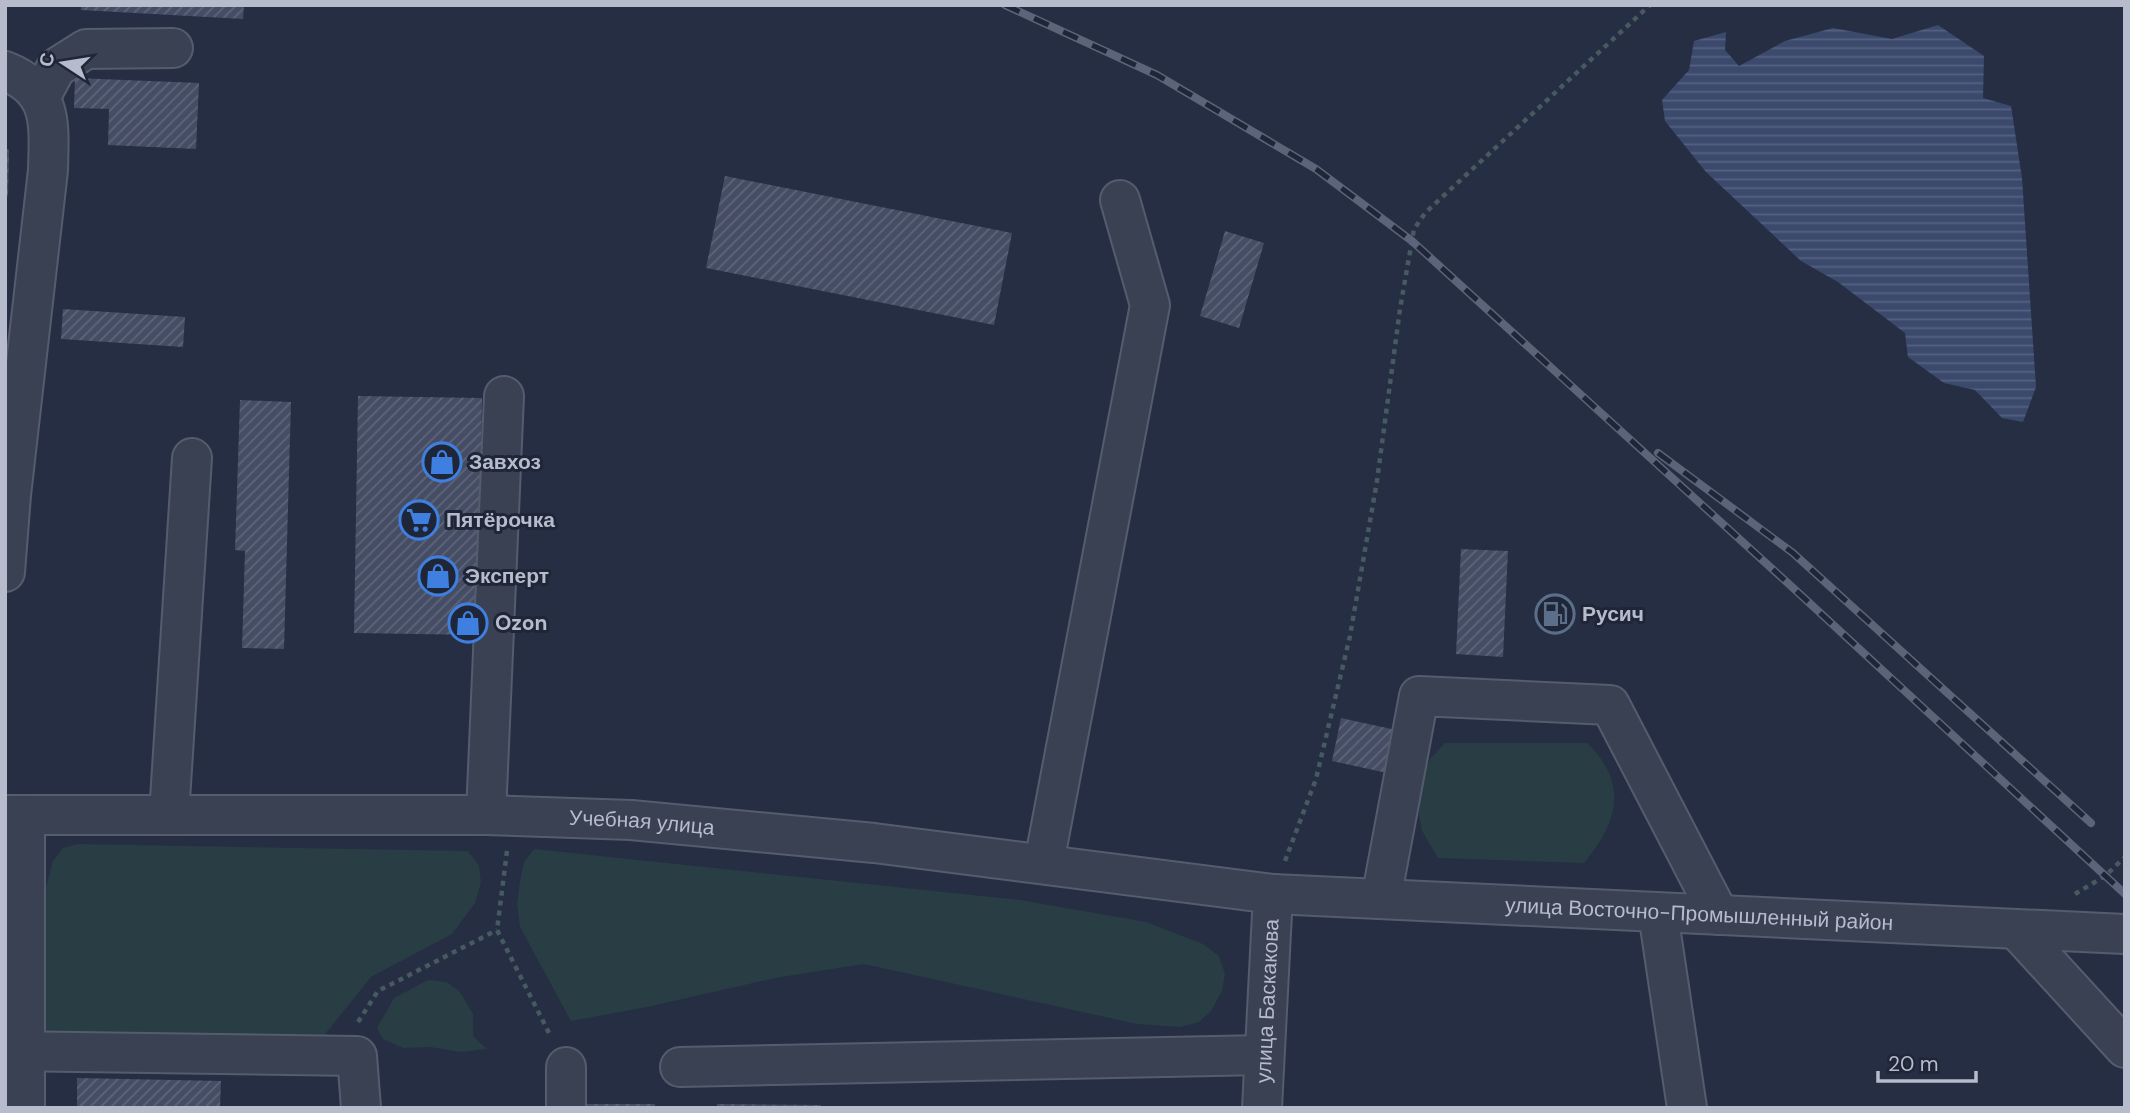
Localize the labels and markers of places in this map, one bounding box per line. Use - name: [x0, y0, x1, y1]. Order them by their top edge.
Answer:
- shop icon: Завхоз: [421, 441, 463, 483]
- place label: Завхоз: [469, 448, 541, 476]
- supermarket icon: Пятёрочка: [398, 499, 440, 541]
- place label: Пятёрочка: [446, 506, 555, 534]
- shop icon: Эксперт: [417, 555, 459, 597]
- place label: Эксперт: [465, 562, 549, 590]
- fuel station icon: Русич: [1534, 593, 1576, 635]
- place label: Русич: [1582, 600, 1644, 628]
- shop icon: Ozon: [447, 602, 489, 644]
- place label: Ozon: [495, 609, 548, 637]

